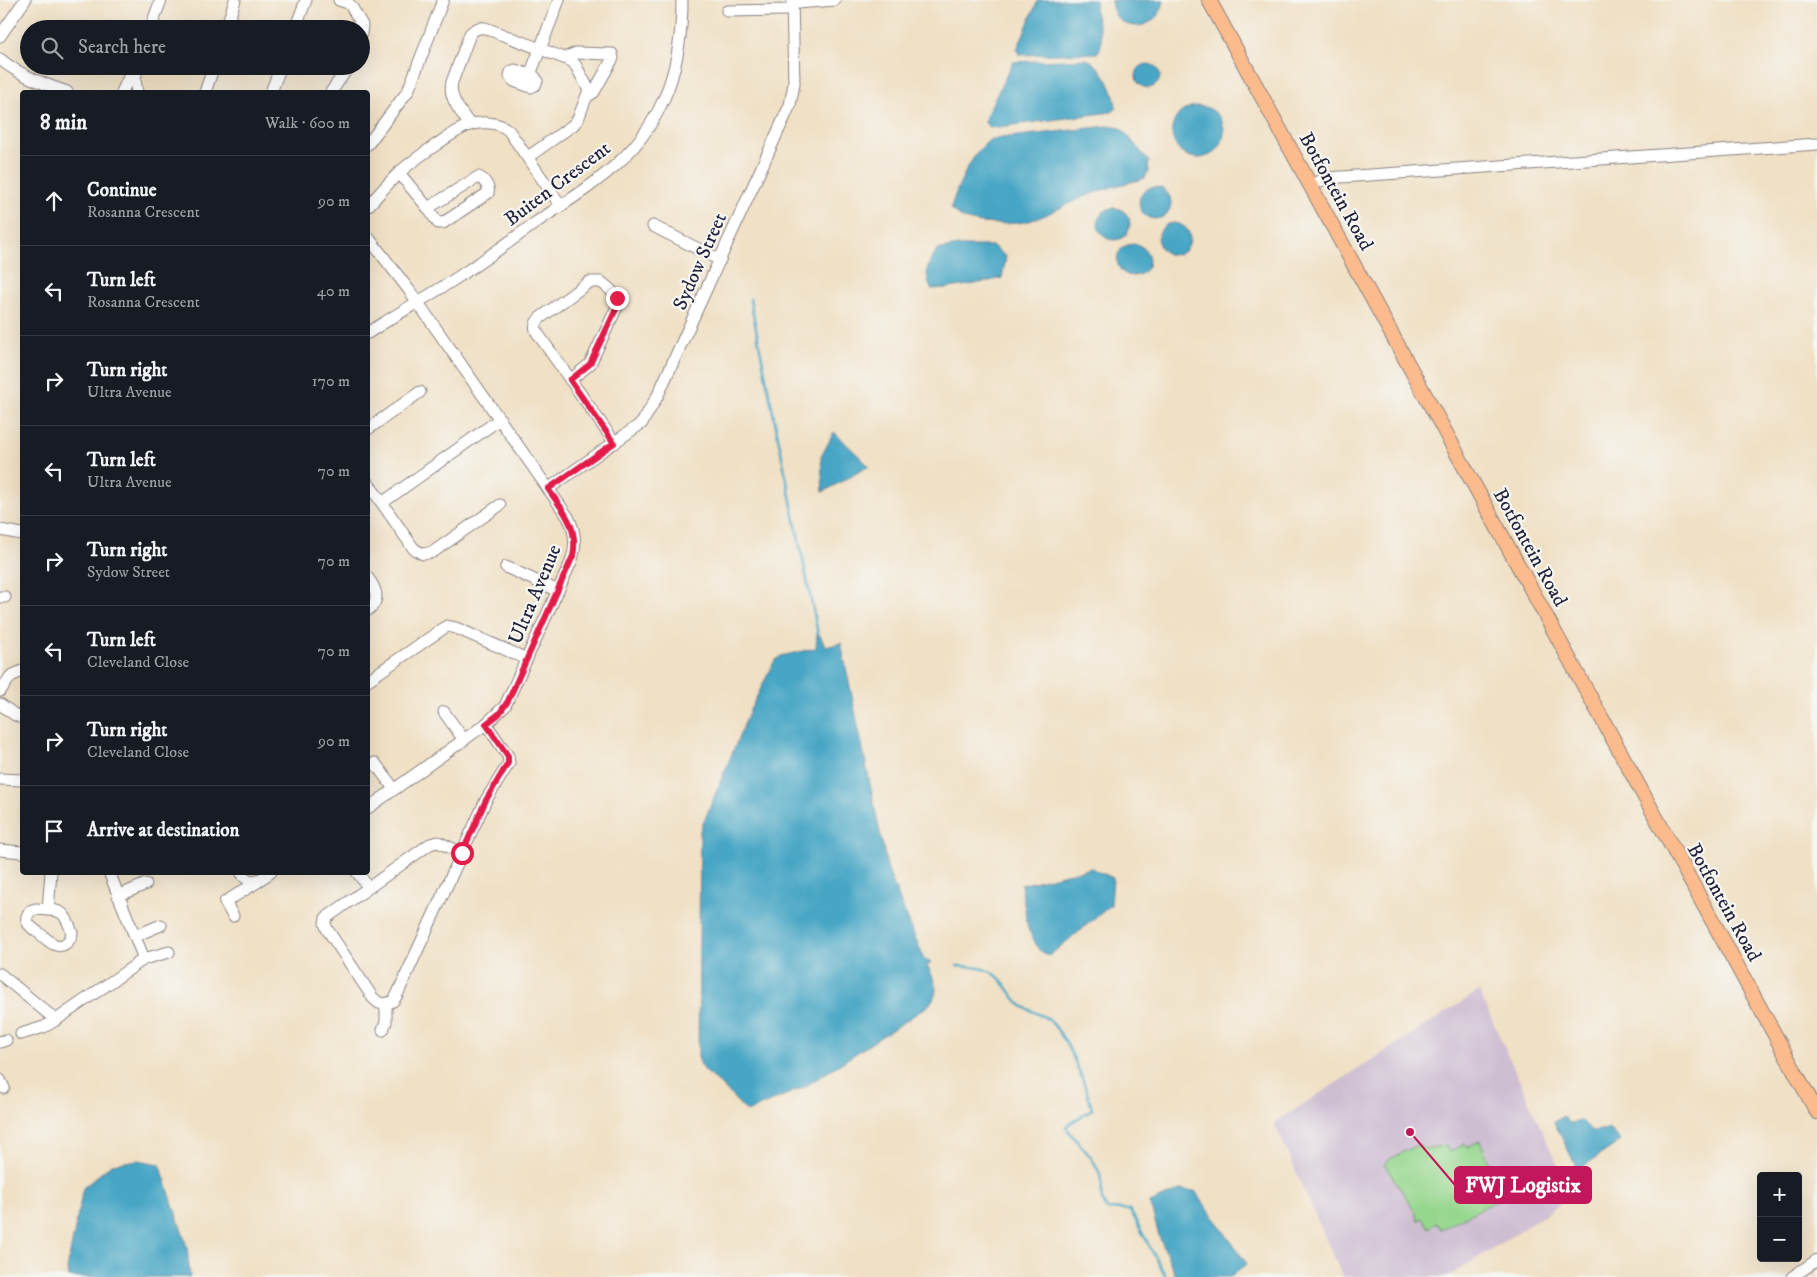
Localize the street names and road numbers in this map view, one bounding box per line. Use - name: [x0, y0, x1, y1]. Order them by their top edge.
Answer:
- street label: Botfontein Road: [1293, 128, 1378, 255]
- street label: Buiten Crescent: [500, 136, 616, 232]
- street label: Sydow Street: [668, 209, 733, 314]
- street label: Botfontein Road: [1487, 484, 1572, 611]
- street label: Ultra Avenue: [503, 541, 568, 648]
- street label: Botfontein Road: [1681, 839, 1766, 966]

